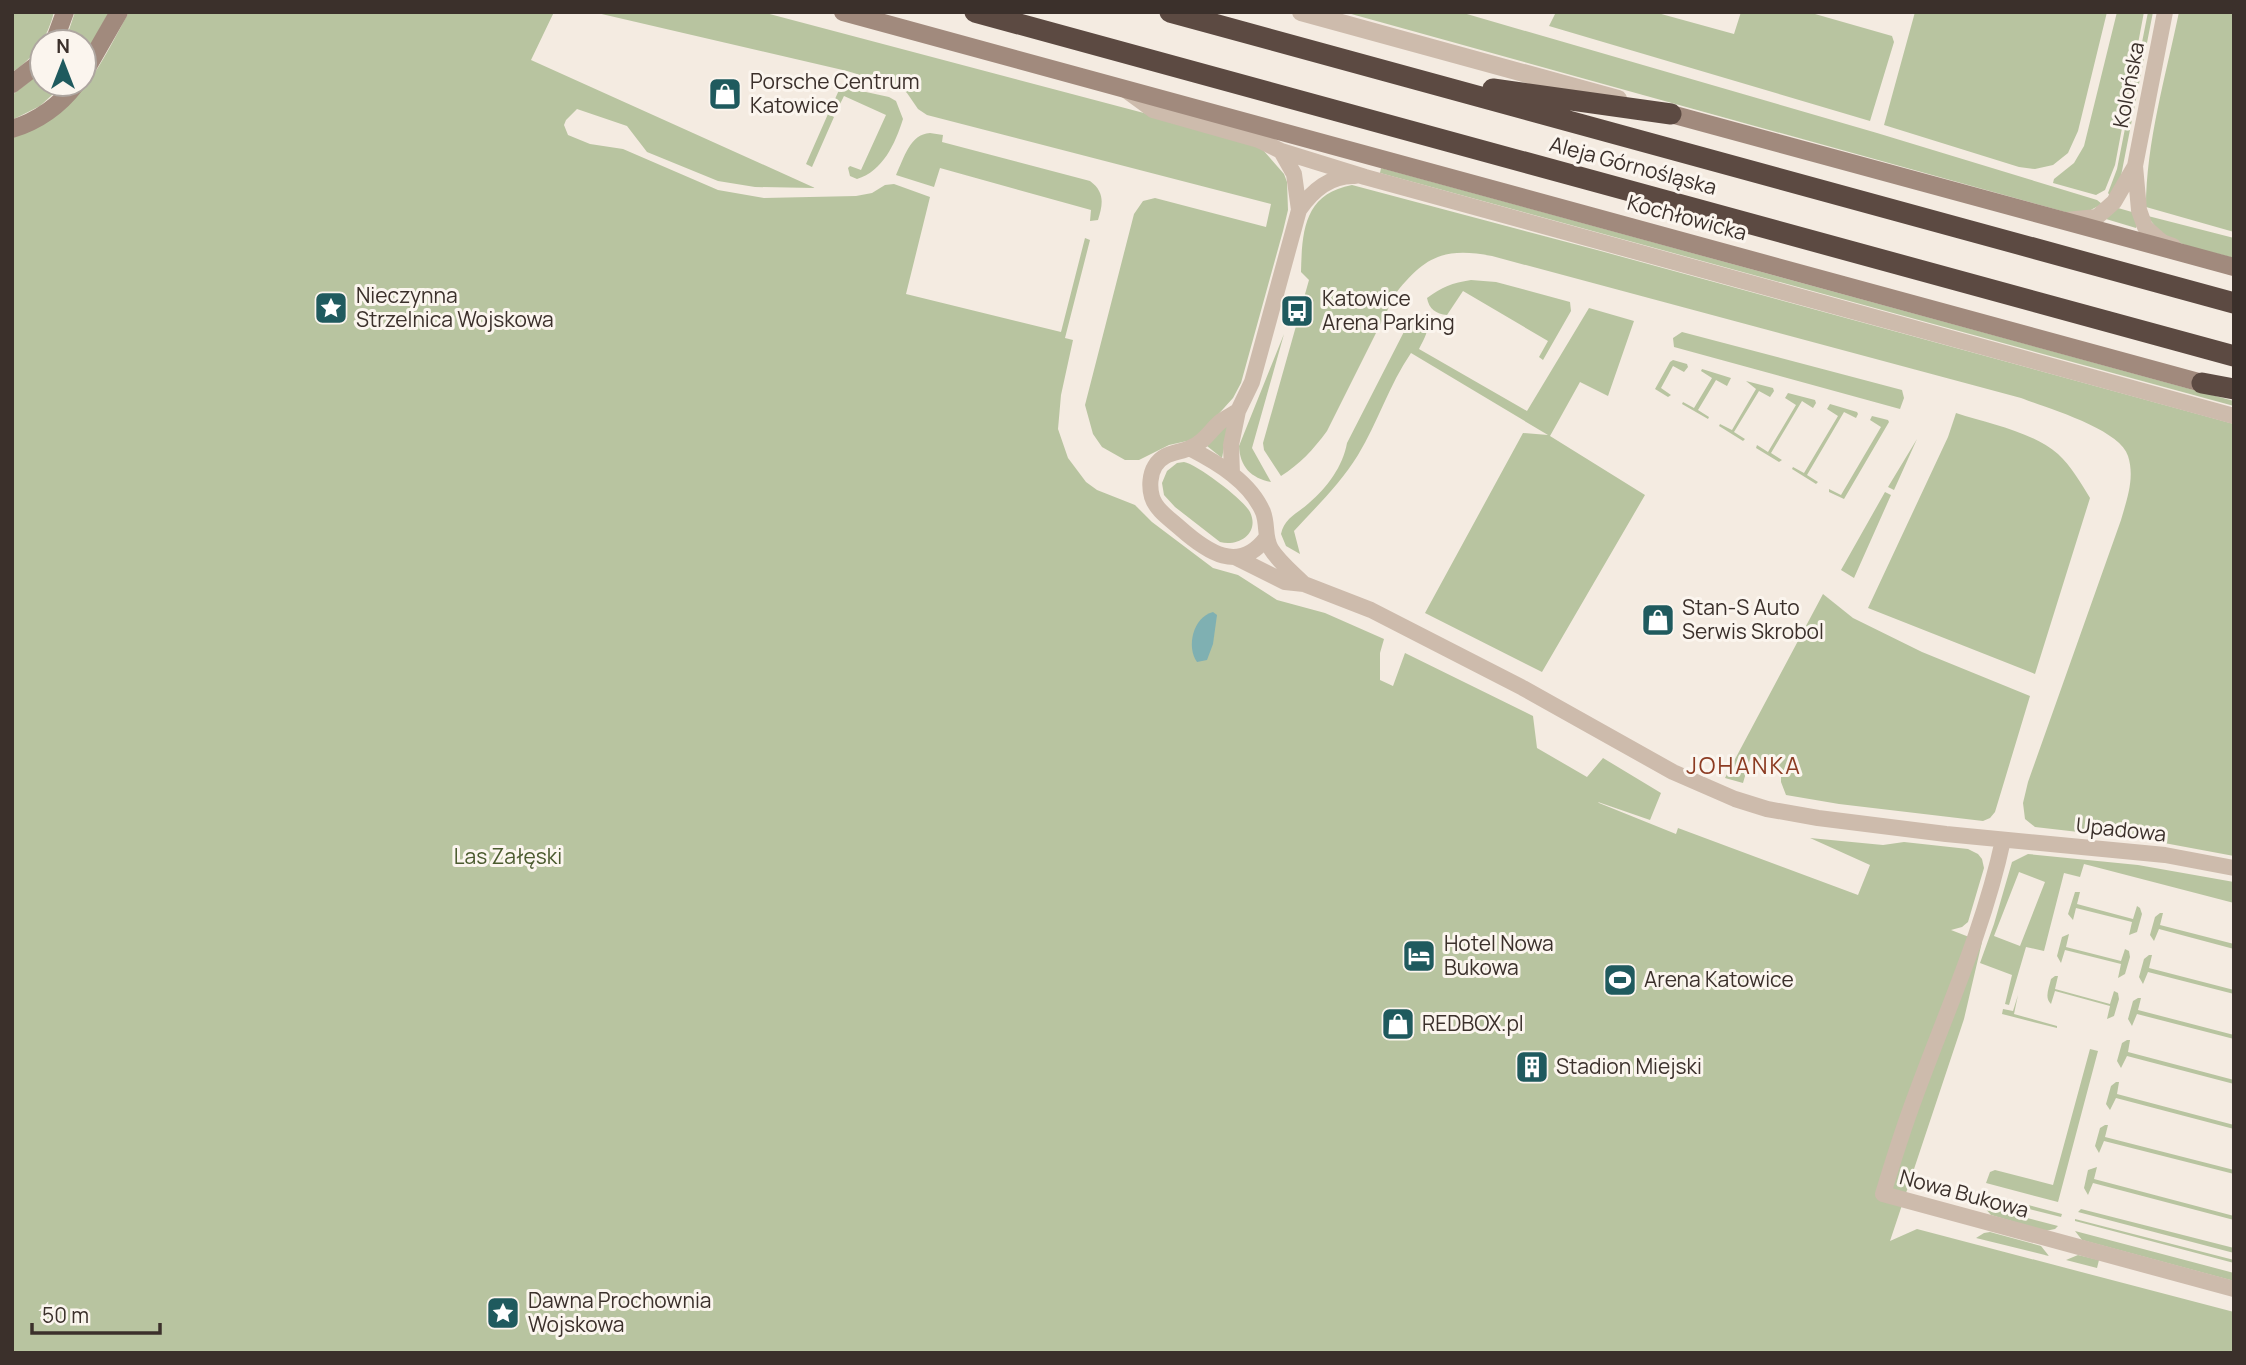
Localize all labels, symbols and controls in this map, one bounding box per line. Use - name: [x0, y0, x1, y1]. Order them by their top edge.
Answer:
- north arrow: [28, 28, 98, 98]
- text: N: [56, 33, 70, 59]
- street label: Kolońska: [2106, 39, 2150, 130]
- place label: Porsche Centrum Katowice: [750, 67, 920, 119]
- shop icon: Porsche Centrum Katowice: [706, 75, 744, 113]
- street label: Aleja Górnośląska: [1547, 129, 1720, 201]
- street label: Kochłowicka: [1625, 188, 1750, 246]
- place label: Nieczynna Strzelnica Wojskowa: [356, 281, 554, 333]
- place label: Katowice Arena Parking: [1322, 284, 1455, 336]
- place icon: Nieczynna Strzelnica Wojskowa: [312, 289, 350, 327]
- bus stop icon: Katowice Arena Parking: [1278, 292, 1316, 330]
- place label: Stan-S Auto Serwis Skrobol: [1682, 593, 1824, 645]
- shop icon: Stan-S Auto Serwis Skrobol: [1639, 601, 1677, 639]
- district label: JOHANKA: [1686, 749, 1802, 781]
- street label: Upadowa: [2075, 810, 2168, 848]
- park label: Las Załęski: [454, 842, 562, 870]
- place label: Hotel Nowa Bukowa: [1444, 929, 1554, 981]
- hotel icon: Hotel Nowa Bukowa: [1400, 937, 1438, 975]
- sports icon: Arena Katowice: [1601, 961, 1639, 999]
- place label: Arena Katowice: [1644, 965, 1794, 993]
- shop icon: REDBOX.pl: [1379, 1005, 1417, 1043]
- place label: REDBOX.pl: [1422, 1009, 1524, 1037]
- building icon: Stadion Miejski: [1513, 1048, 1551, 1086]
- place label: Stadion Miejski: [1556, 1052, 1702, 1080]
- street label: Nowa Bukowa: [1897, 1162, 2032, 1224]
- place label: Dawna Prochownia Wojskowa: [528, 1286, 712, 1338]
- scale bar: [32, 1292, 159, 1336]
- place icon: Dawna Prochownia Wojskowa: [484, 1294, 522, 1332]
- text: 50 m: [42, 1301, 89, 1329]

